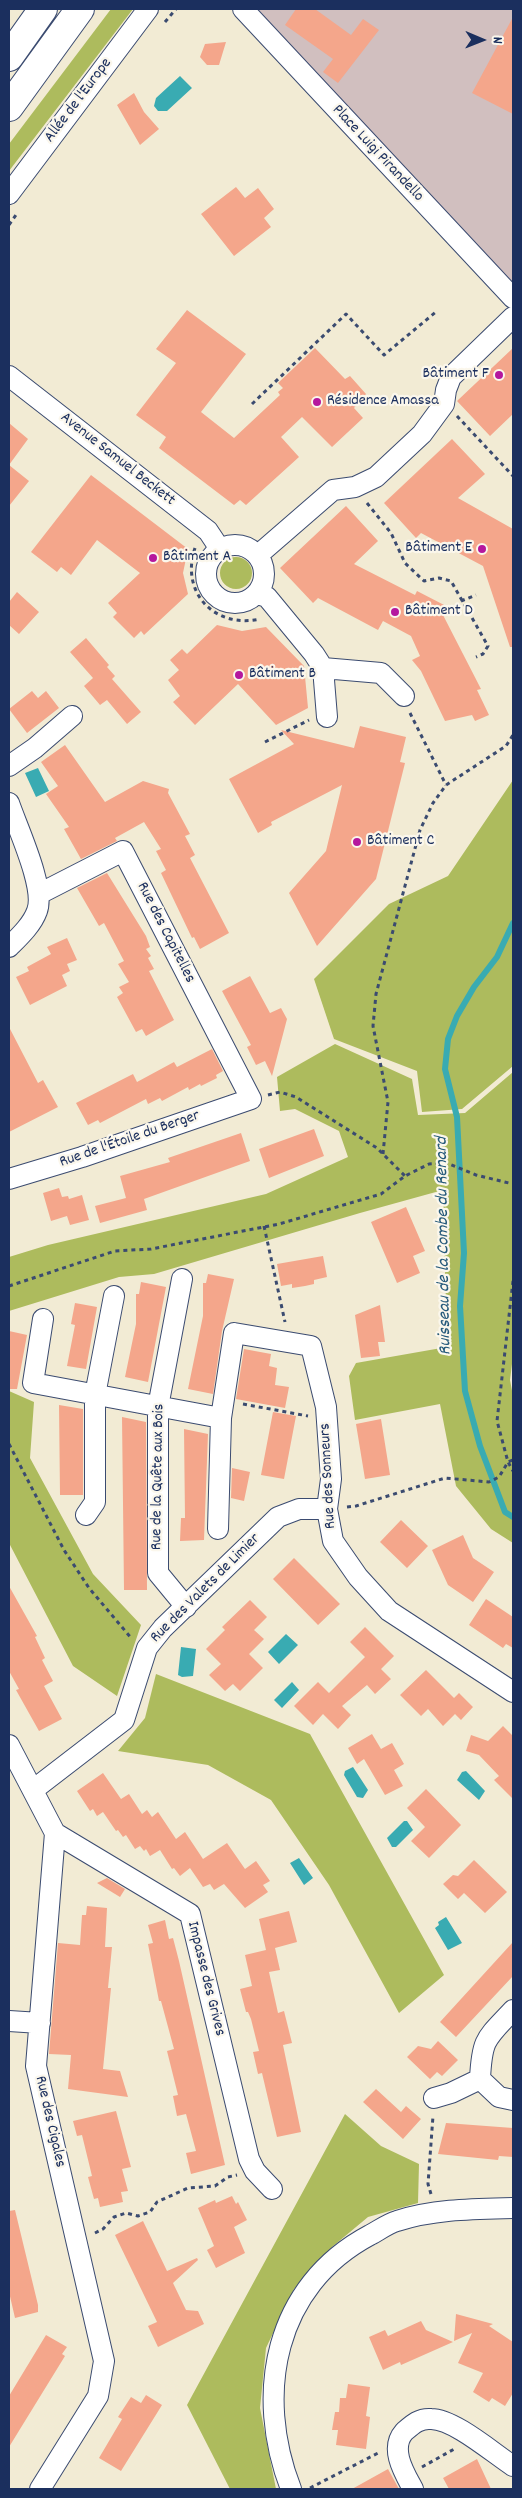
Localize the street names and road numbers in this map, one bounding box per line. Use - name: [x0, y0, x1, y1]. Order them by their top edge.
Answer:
- street label: Allée de l'Europe: [41, 55, 117, 147]
- street label: Place Luigi Pirandello: [327, 101, 427, 207]
- street label: Avenue Samuel Beckett: [56, 409, 178, 511]
- street label: Rue des Capitelles: [131, 879, 199, 987]
- street label: Rue de l'Étoile du Berger: [57, 1107, 203, 1173]
- street label: Rue de la Quête aux Bois: [148, 1404, 170, 1550]
- street label: Rue des Sonneurs: [317, 1423, 341, 1529]
- street label: Rue des Valets de Limier: [147, 1530, 265, 1648]
- street label: Impasse des Grives: [181, 1920, 229, 2038]
- street label: Rue des Cigales: [29, 2074, 69, 2170]

